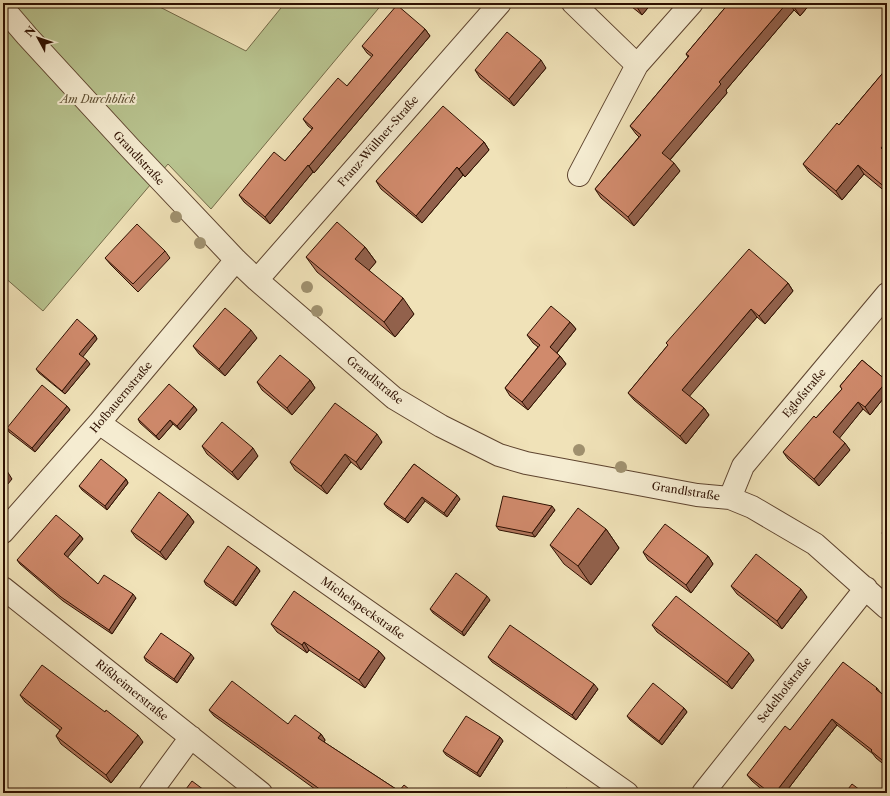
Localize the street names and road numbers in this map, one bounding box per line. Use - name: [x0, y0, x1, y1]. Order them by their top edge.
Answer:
- street label: Franz-Wüllner-Straße: [335, 93, 421, 189]
- street label: Grandlstraße: [110, 128, 168, 188]
- street label: Grandlstraße: [344, 353, 406, 407]
- street label: Hofbauernstraße: [87, 358, 155, 436]
- street label: Eglofstraße: [779, 366, 829, 420]
- street label: Grandlstraße: [651, 479, 721, 503]
- street label: Michelspeckstraße: [318, 574, 408, 642]
- street label: Sedelhofstraße: [754, 654, 814, 726]
- street label: Rißheimerstraße: [93, 656, 171, 724]

